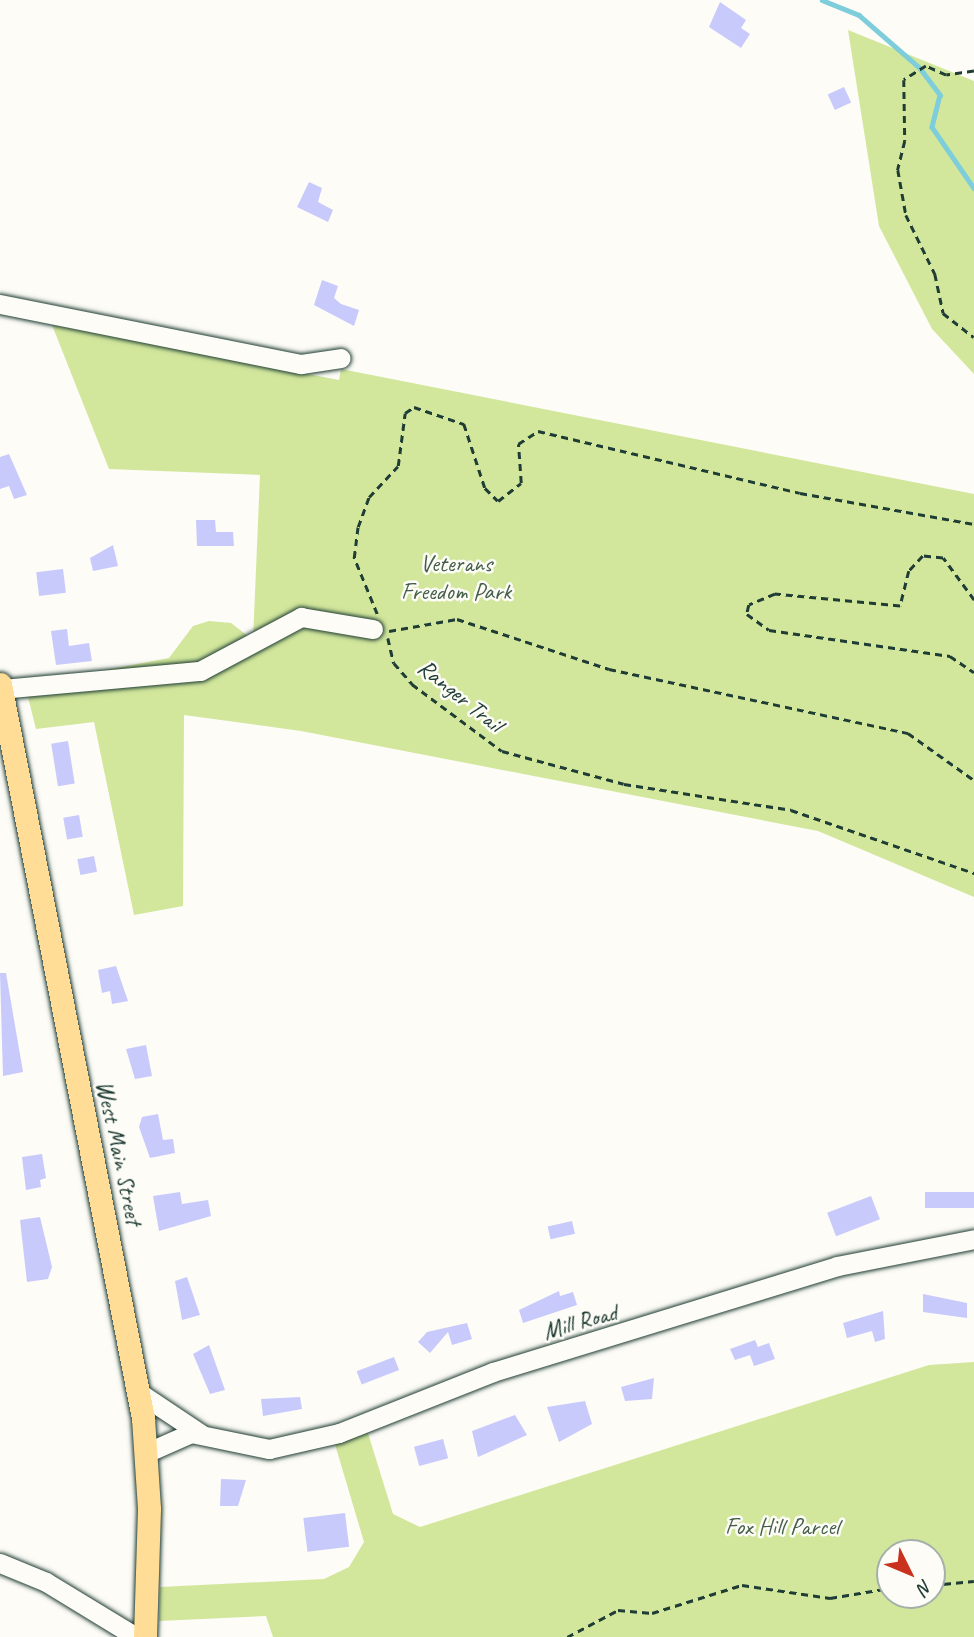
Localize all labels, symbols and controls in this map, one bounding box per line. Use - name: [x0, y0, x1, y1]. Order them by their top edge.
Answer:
- park label: Veterans Freedom Park: [401, 550, 511, 606]
- street label: Ranger Trail: [412, 653, 508, 739]
- street label: West Main Street: [89, 1077, 149, 1229]
- street label: Mill Road: [539, 1298, 621, 1346]
- park label: Fox Hill Parcel: [725, 1513, 839, 1541]
- north arrow: [876, 1539, 946, 1609]
- text: N: [912, 1574, 938, 1599]

